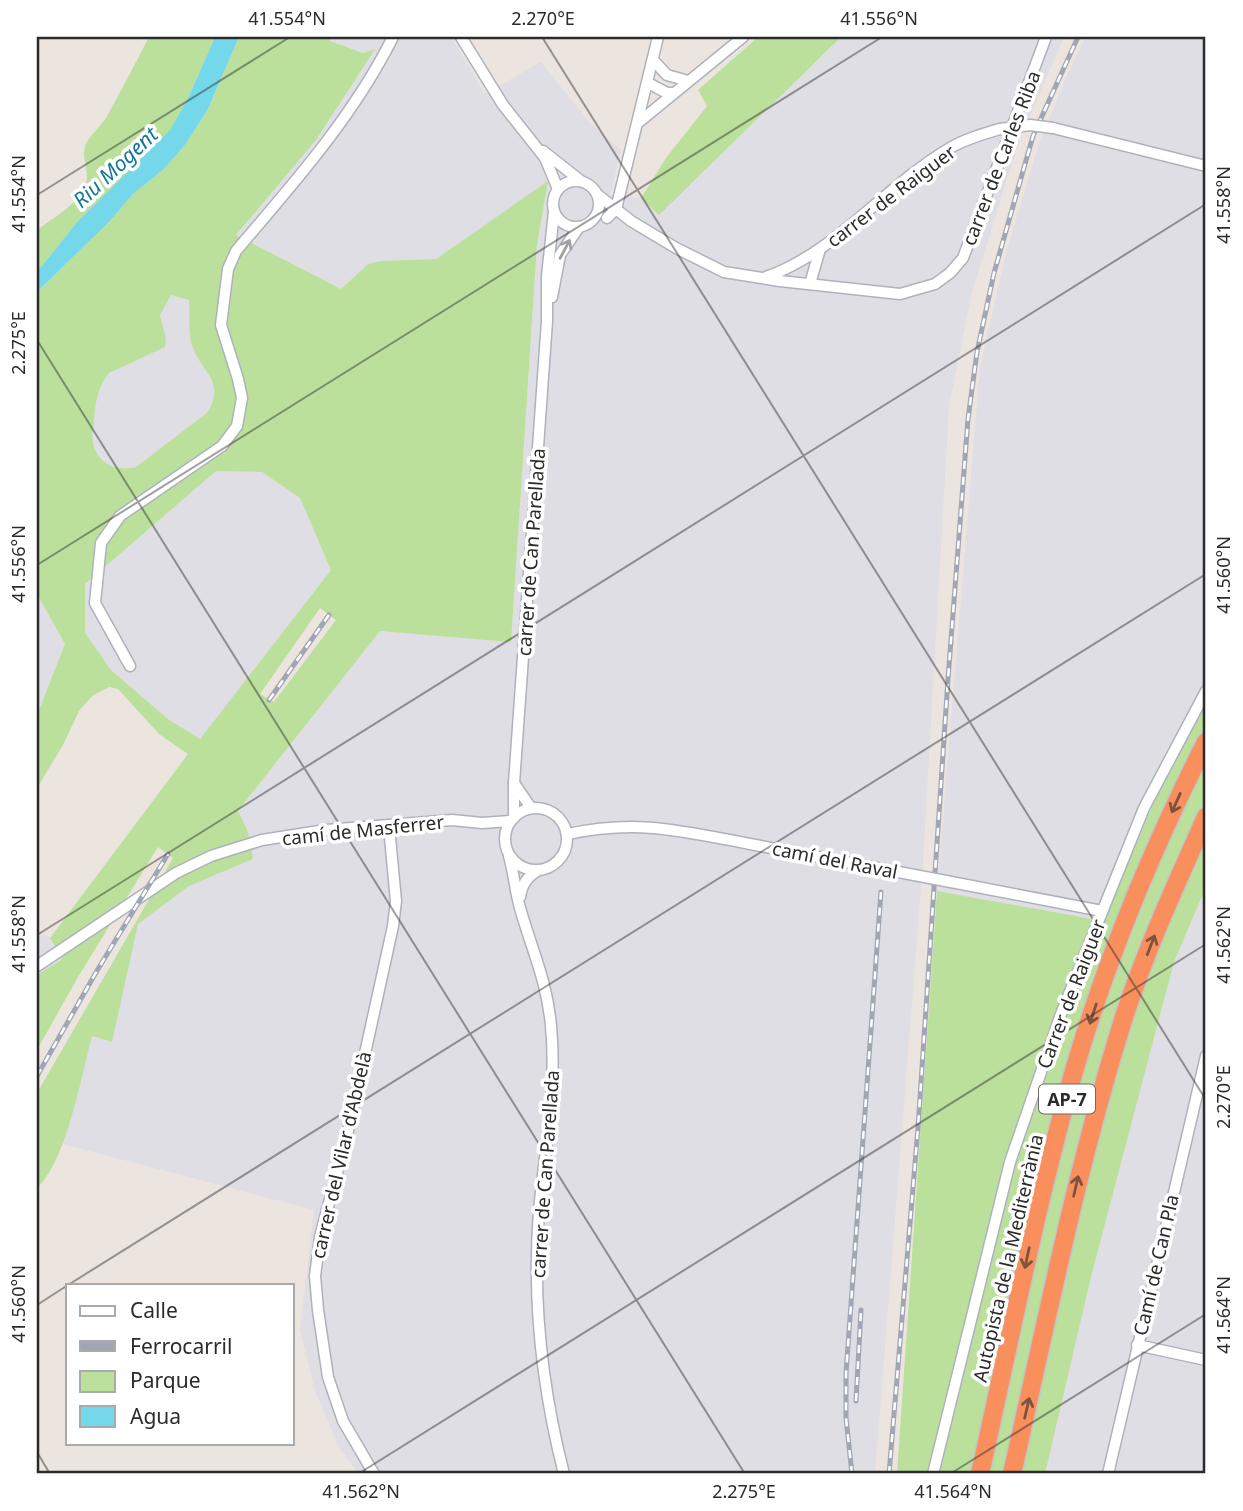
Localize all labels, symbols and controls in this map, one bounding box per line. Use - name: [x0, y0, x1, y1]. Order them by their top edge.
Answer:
- text: 41.554°N: [248, 6, 326, 30]
- text: 2.270°E: [511, 6, 575, 30]
- text: 41.556°N: [840, 6, 918, 30]
- street label: carrer de Carles Riba: [956, 67, 1046, 249]
- water label: Riu Mogent: [67, 120, 164, 213]
- street label: carrer de Raiguer: [821, 139, 961, 253]
- text: 41.554°N: [6, 155, 30, 233]
- text: 41.558°N: [1211, 166, 1235, 244]
- one-way arrow: [558, 239, 572, 259]
- text: 2.275°E: [6, 311, 30, 375]
- street label: carrer de Can Parellada: [511, 447, 551, 657]
- text: 41.556°N: [6, 525, 30, 603]
- text: 41.560°N: [1211, 536, 1235, 614]
- one-way arrow: [1169, 792, 1182, 813]
- street label: camí de Masferrer: [281, 809, 445, 851]
- street label: camí del Raval: [770, 835, 900, 885]
- text: 41.558°N: [6, 895, 30, 973]
- text: 41.562°N: [1211, 906, 1235, 984]
- street label: Carrer de Raiguer: [1031, 915, 1112, 1073]
- one-way arrow: [1146, 935, 1159, 957]
- one-way arrow: [1086, 1003, 1098, 1025]
- street label: carrer del Vilar d'Abdelà: [304, 1049, 378, 1261]
- text: 2.270°E: [1211, 1065, 1235, 1129]
- street label: carrer de Can Parellada: [525, 1069, 565, 1279]
- road number: AP-7: [1039, 1084, 1095, 1114]
- street label: Autopista de la Mediterrània: [967, 1132, 1049, 1384]
- one-way arrow: [1071, 1175, 1084, 1197]
- street label: Camí de Can Pla: [1127, 1192, 1185, 1338]
- one-way arrow: [1020, 1246, 1034, 1269]
- text: 41.560°N: [6, 1265, 30, 1343]
- text: 41.564°N: [1211, 1276, 1235, 1354]
- legend: [66, 1284, 294, 1444]
- text: Calle: [130, 1296, 178, 1324]
- text: Ferrocarril: [130, 1332, 232, 1360]
- text: Parque: [130, 1366, 200, 1394]
- one-way arrow: [1021, 1397, 1035, 1420]
- text: Agua: [130, 1402, 181, 1430]
- text: 41.562°N: [322, 1479, 400, 1503]
- text: 2.275°E: [712, 1479, 776, 1503]
- text: 41.564°N: [914, 1479, 992, 1503]

